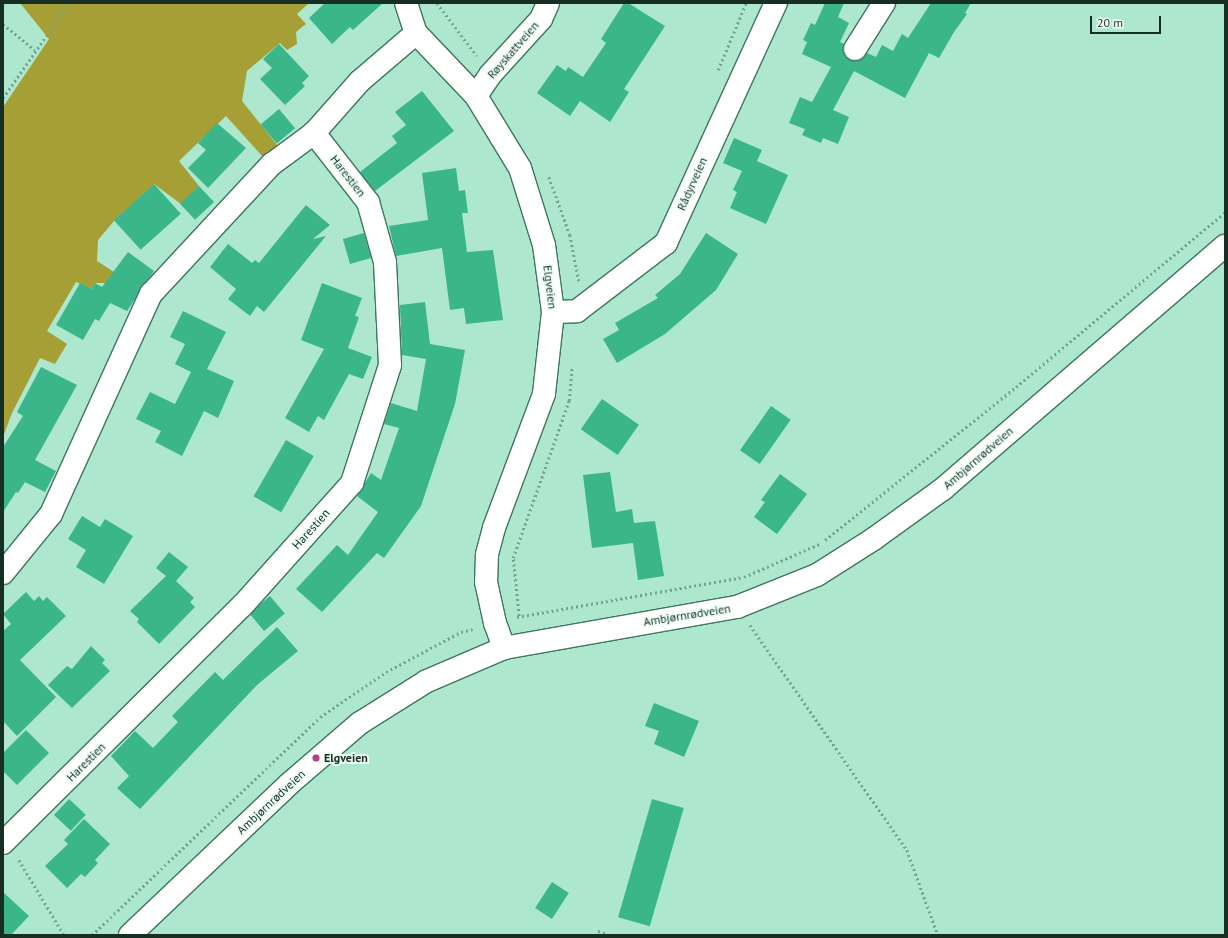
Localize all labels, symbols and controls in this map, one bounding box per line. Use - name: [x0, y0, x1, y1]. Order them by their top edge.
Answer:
- scale bar: [1092, 8, 1163, 34]
- text: 20 m: [1097, 15, 1123, 30]
- street label: Røyskattveien: [484, 19, 542, 81]
- street label: Harestien: [327, 152, 369, 200]
- street label: Rådyrveien: [674, 155, 710, 213]
- street label: Elgveien: [540, 264, 560, 310]
- street label: Ambjørnrødveien: [940, 424, 1016, 492]
- street label: Harestien: [289, 506, 333, 552]
- street label: Ambjørnrødveien: [642, 601, 732, 629]
- street label: Harestien: [64, 740, 108, 784]
- place label: Elgveien: [324, 751, 368, 765]
- marker: Elgveien: [311, 753, 321, 763]
- street label: Ambjørnrødveien: [234, 767, 308, 837]

